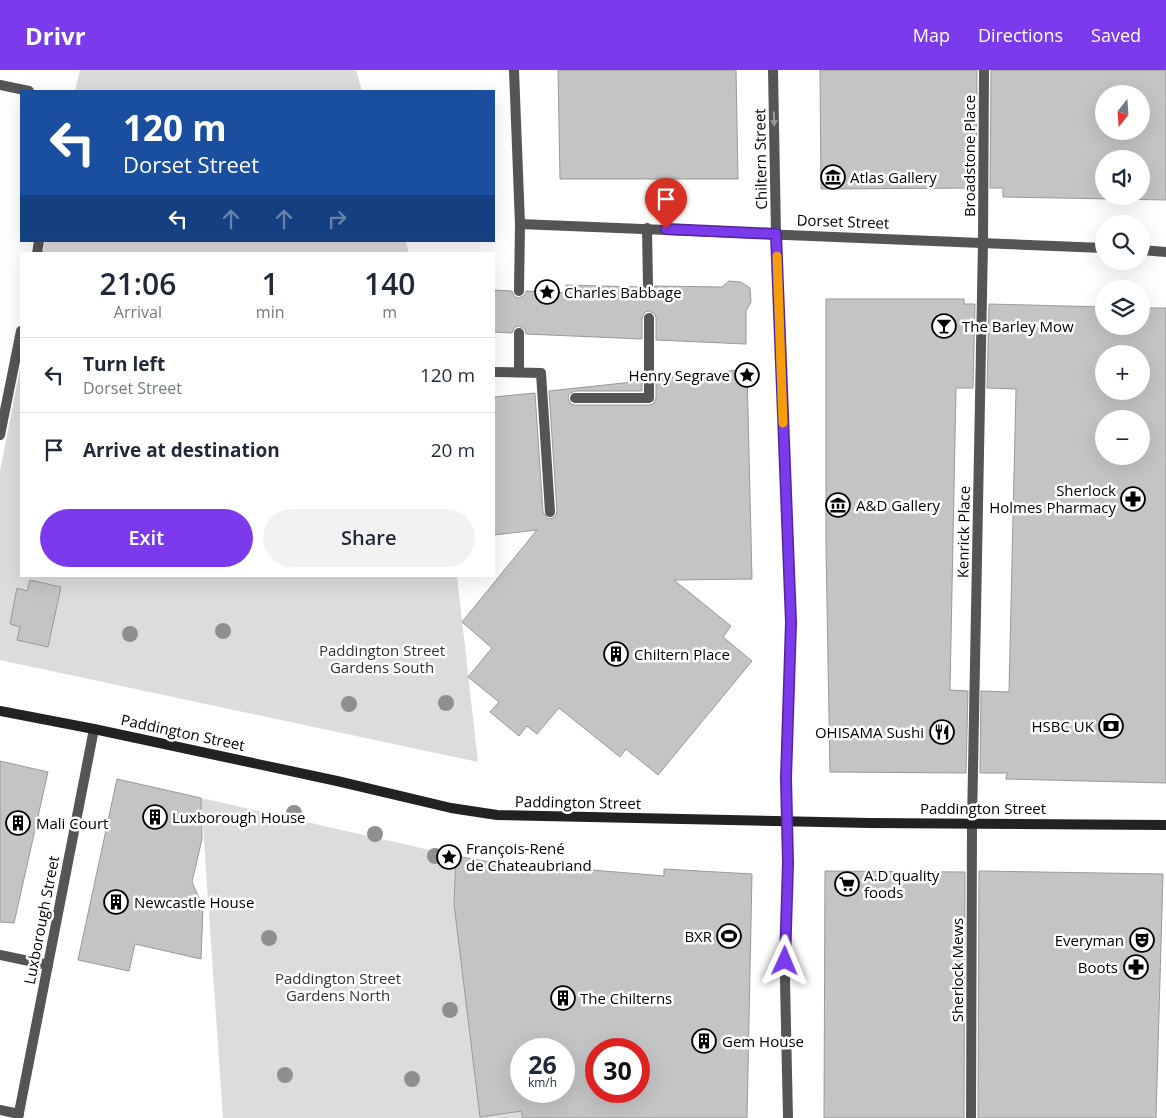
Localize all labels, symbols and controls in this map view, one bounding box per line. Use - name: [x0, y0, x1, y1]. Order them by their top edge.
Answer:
- text: Drivr: [25, 19, 86, 52]
- text: Map: [913, 23, 950, 47]
- text: Directions: [978, 23, 1063, 47]
- text: Saved: [1091, 23, 1141, 47]
- north arrow: [1095, 85, 1150, 140]
- map controls: [1095, 85, 1150, 465]
- street label: Broadstone Place: [959, 95, 979, 217]
- text: 120 m: [123, 104, 227, 151]
- street label: Chiltern Street: [749, 108, 771, 210]
- icon: left: [40, 110, 105, 175]
- one-way arrow: [770, 111, 778, 127]
- text: Dorset Street: [123, 149, 259, 179]
- button: sound: [1095, 150, 1150, 205]
- museum icon: Atlas Gallery: [820, 164, 846, 190]
- place label: Atlas Gallery: [850, 167, 937, 187]
- pin: [645, 178, 687, 229]
- icon: arrive: [652, 185, 680, 213]
- icon: left: [164, 205, 192, 233]
- icon: ahead: [217, 205, 245, 233]
- icon: ahead: [270, 205, 298, 233]
- icon: right: [323, 205, 351, 233]
- street label: Dorset Street: [796, 209, 890, 233]
- button: search: [1095, 215, 1150, 270]
- text: 21:06: [100, 263, 176, 304]
- text: 1: [262, 263, 279, 304]
- text: 140: [364, 263, 415, 304]
- place icon: Charles Babbage: [534, 279, 560, 305]
- button: layers: [1095, 280, 1150, 335]
- place label: Charles Babbage: [564, 282, 682, 302]
- text: Arrival: [114, 301, 162, 323]
- text: min: [256, 301, 285, 323]
- text: m: [382, 301, 397, 323]
- bar icon: The Barley Mow: [931, 313, 957, 339]
- place label: The Barley Mow: [962, 316, 1074, 336]
- button: +: [1095, 345, 1150, 400]
- text: Turn left: [83, 351, 165, 377]
- icon: left: [40, 361, 68, 389]
- text: 120 m: [420, 362, 475, 388]
- place icon: Henry Segrave: [734, 362, 760, 388]
- place label: Henry Segrave: [629, 365, 730, 385]
- text: Dorset Street: [83, 377, 182, 399]
- button: −: [1095, 410, 1150, 465]
- icon: arrive: [40, 436, 68, 464]
- text: Arrive at destination: [83, 437, 280, 463]
- text: 20 m: [431, 437, 475, 463]
- place label: Sherlock Holmes Pharmacy: [989, 480, 1116, 517]
- street label: Kenrick Place: [952, 486, 974, 578]
- pharmacy icon: Sherlock Holmes Pharmacy: [1120, 486, 1146, 512]
- museum icon: A&D Gallery: [825, 492, 851, 518]
- place label: A&D Gallery: [856, 495, 941, 515]
- button: Exit: [40, 509, 253, 567]
- button: Share: [263, 509, 475, 567]
- park label: Paddington Street Gardens South: [319, 640, 445, 677]
- building icon: Chiltern Place: [603, 641, 629, 667]
- place label: Chiltern Place: [634, 644, 730, 664]
- street label: Paddington Street: [119, 709, 247, 755]
- bank icon: HSBC UK: [1098, 713, 1124, 739]
- place label: HSBC UK: [1032, 716, 1095, 736]
- restaurant icon: OHISAMA Sushi: [929, 719, 955, 745]
- place label: OHISAMA Sushi: [815, 722, 924, 742]
- street label: Paddington Street: [515, 791, 641, 813]
- street label: Paddington Street: [920, 798, 1046, 818]
- building icon: Luxborough House: [142, 804, 168, 830]
- place label: Luxborough House: [172, 807, 306, 827]
- building icon: Mali Court: [5, 810, 31, 836]
- place label: Mali Court: [36, 813, 108, 833]
- place label: François-René de Chateaubriand: [466, 838, 592, 875]
- place icon: François-René de Chateaubriand: [436, 844, 462, 870]
- street label: Luxborough Street: [19, 854, 63, 986]
- place label: A.D quality foods: [864, 865, 940, 902]
- supermarket icon: A.D quality foods: [834, 871, 860, 897]
- building icon: Newcastle House: [103, 889, 129, 915]
- place label: Newcastle House: [134, 892, 254, 912]
- street label: Sherlock Mews: [947, 918, 967, 1022]
- sports icon: BXR: [716, 923, 742, 949]
- place label: BXR: [684, 926, 713, 946]
- theatre icon: Everyman: [1129, 927, 1155, 953]
- place label: Everyman: [1055, 930, 1124, 950]
- position arrow: [758, 934, 810, 986]
- pharmacy icon: Boots: [1123, 954, 1149, 980]
- place label: Boots: [1078, 957, 1118, 977]
- park label: Paddington Street Gardens North: [275, 968, 401, 1005]
- building icon: The Chilterns: [550, 985, 576, 1011]
- place label: The Chilterns: [580, 988, 672, 1008]
- building icon: Gem House: [691, 1028, 717, 1054]
- place label: Gem House: [722, 1031, 804, 1051]
- speed limit sign: 30: [585, 1038, 650, 1103]
- text: 26: [528, 1047, 557, 1081]
- text: km/h: [528, 1074, 557, 1091]

